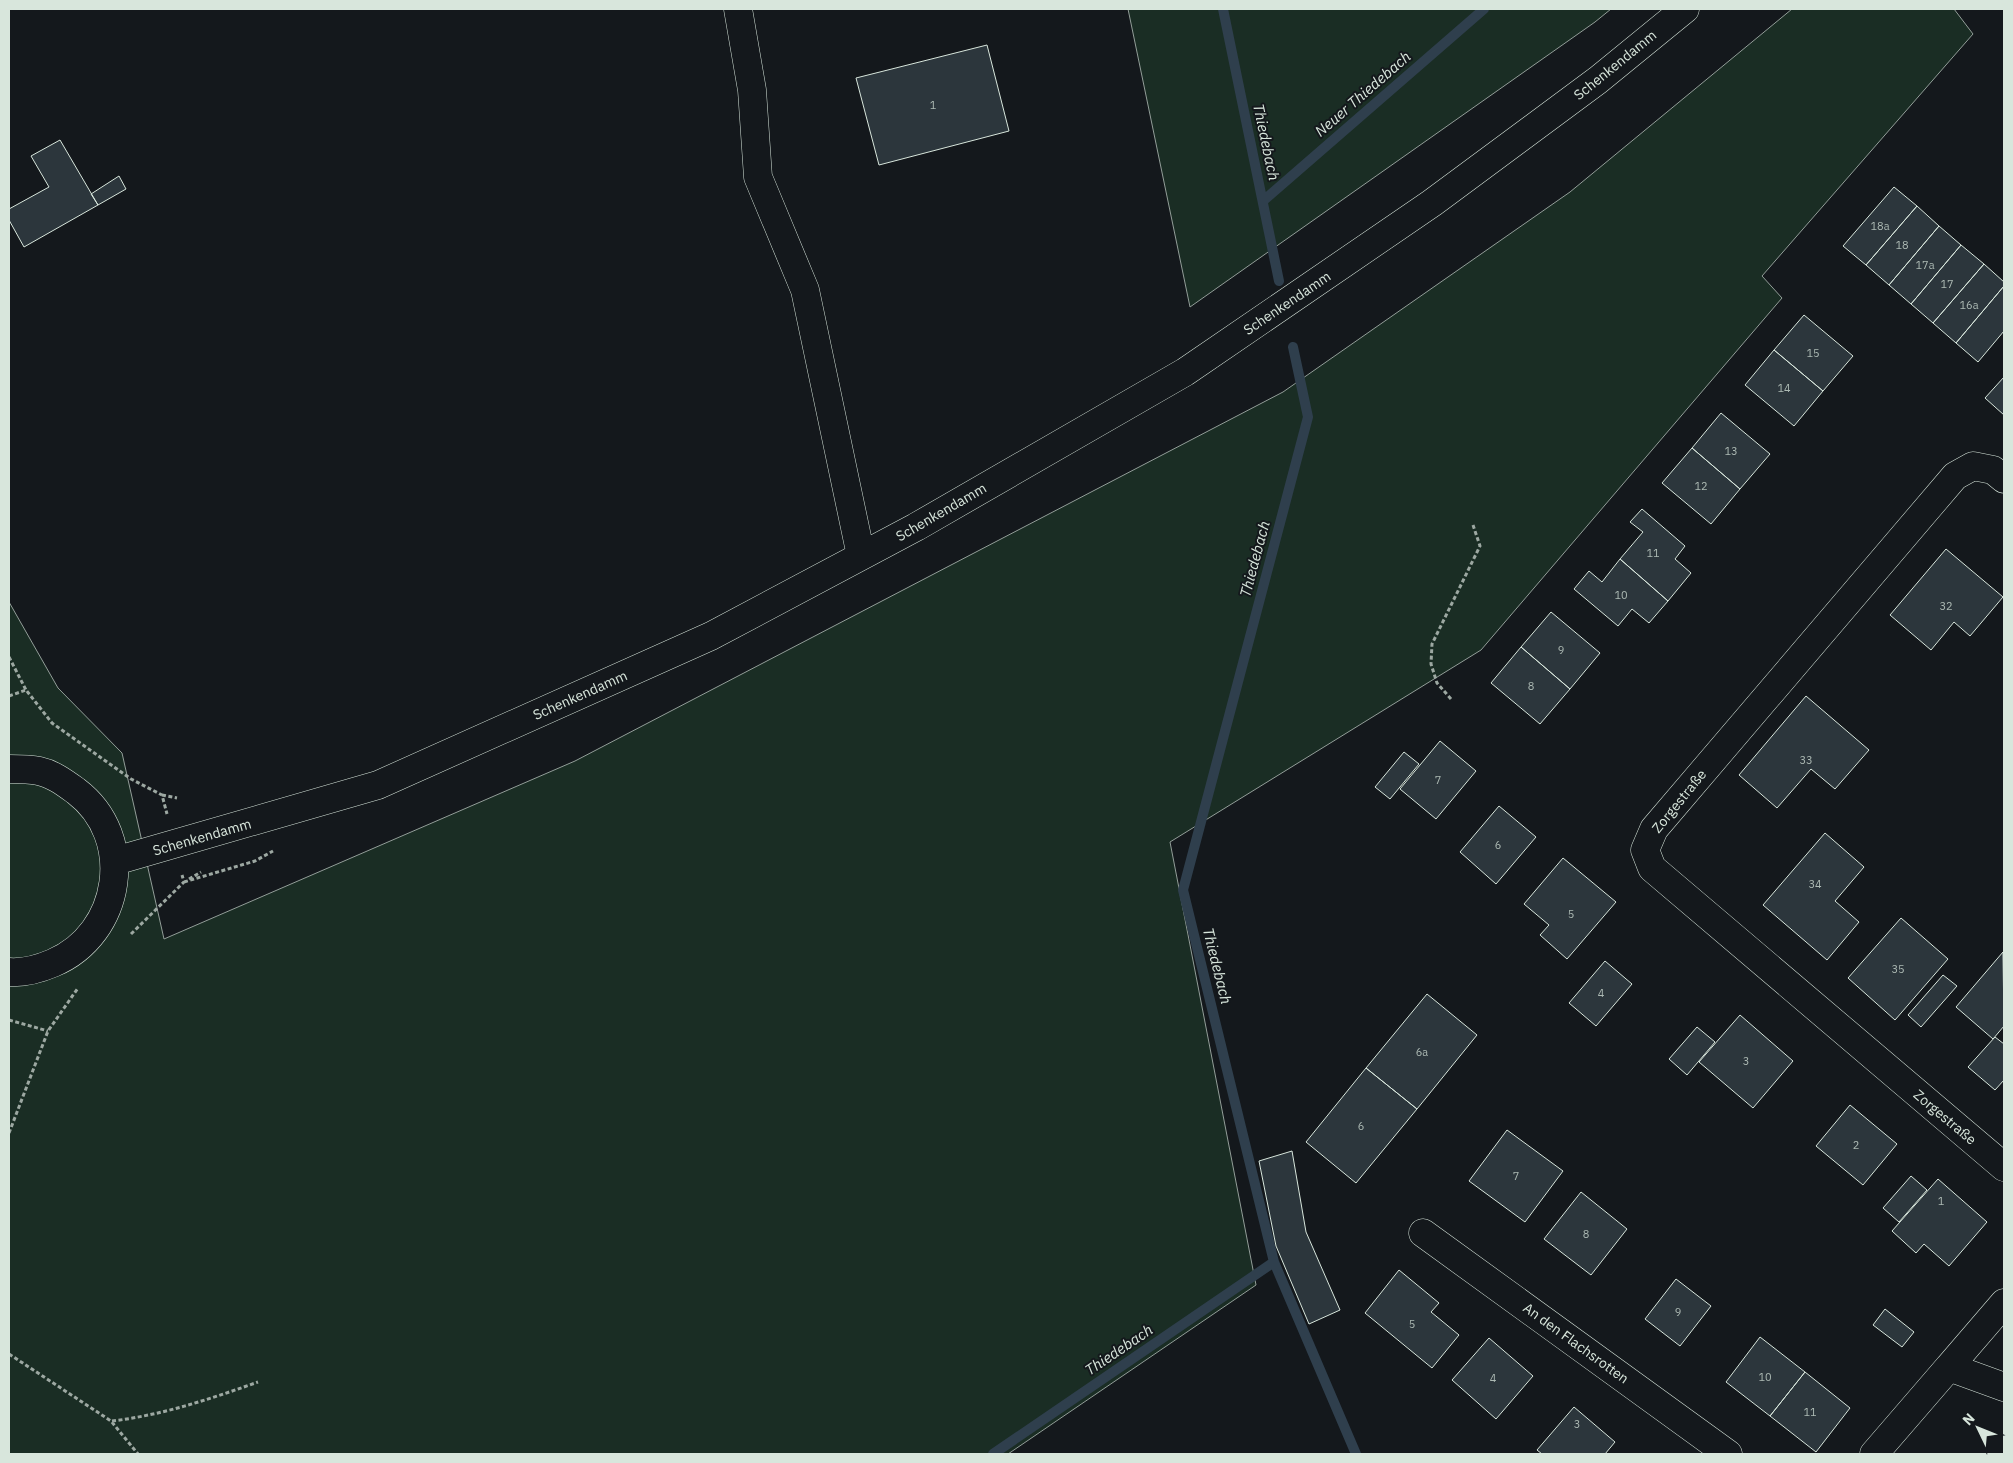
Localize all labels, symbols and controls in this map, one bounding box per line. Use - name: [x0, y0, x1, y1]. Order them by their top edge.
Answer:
- street label: Schenkendamm: [1570, 26, 1660, 104]
- water label: Neuer Thiedebach: [1311, 47, 1415, 140]
- house number: 1: [930, 98, 937, 112]
- water label: Thiedebach: [1249, 102, 1284, 182]
- house number: 18a: [1870, 219, 1890, 233]
- house number: 18: [1895, 238, 1909, 252]
- house number: 17a: [1915, 258, 1935, 272]
- street label: Schenkendamm: [1240, 267, 1334, 339]
- house number: 17: [1940, 277, 1954, 291]
- house number: 16a: [1959, 298, 1979, 312]
- house number: 15: [1806, 346, 1820, 360]
- house number: 14: [1777, 381, 1791, 395]
- house number: 13: [1724, 444, 1738, 458]
- street label: Schenkendamm: [893, 479, 989, 545]
- house number: 12: [1694, 479, 1708, 493]
- water label: Thiedebach: [1235, 519, 1274, 599]
- house number: 11: [1646, 546, 1660, 560]
- house number: 10: [1614, 588, 1628, 602]
- house number: 32: [1939, 599, 1953, 613]
- house number: 9: [1558, 643, 1564, 657]
- street label: Schenkendamm: [530, 666, 630, 724]
- house number: 8: [1528, 679, 1534, 693]
- house number: 33: [1799, 753, 1813, 767]
- street label: Zorgestraße: [1648, 765, 1710, 836]
- house number: 7: [1435, 773, 1441, 787]
- street label: Schenkendamm: [151, 814, 253, 860]
- house number: 6: [1495, 838, 1501, 852]
- house number: 34: [1808, 877, 1822, 891]
- house number: 5: [1568, 907, 1574, 921]
- water label: Thiedebach: [1199, 926, 1236, 1006]
- house number: 35: [1891, 962, 1905, 976]
- house number: 4: [1598, 986, 1605, 1000]
- house number: 6a: [1416, 1045, 1428, 1059]
- house number: 3: [1743, 1054, 1749, 1068]
- street label: Zorgestraße: [1910, 1086, 1980, 1149]
- house number: 6: [1358, 1119, 1364, 1133]
- house number: 2: [1853, 1138, 1859, 1152]
- house number: 7: [1513, 1169, 1519, 1183]
- house number: 1: [1938, 1194, 1945, 1208]
- house number: 8: [1583, 1227, 1589, 1241]
- street label: An den Flachsrotten: [1520, 1299, 1632, 1387]
- house number: 9: [1675, 1305, 1681, 1319]
- house number: 5: [1409, 1317, 1415, 1331]
- water label: Thiedebach: [1081, 1320, 1156, 1379]
- house number: 10: [1758, 1370, 1772, 1384]
- house number: 4: [1490, 1371, 1497, 1385]
- north arrow: [1953, 1403, 2003, 1453]
- house number: 11: [1803, 1405, 1817, 1419]
- text: N: [1958, 1409, 1979, 1429]
- house number: 3: [1574, 1417, 1580, 1431]

